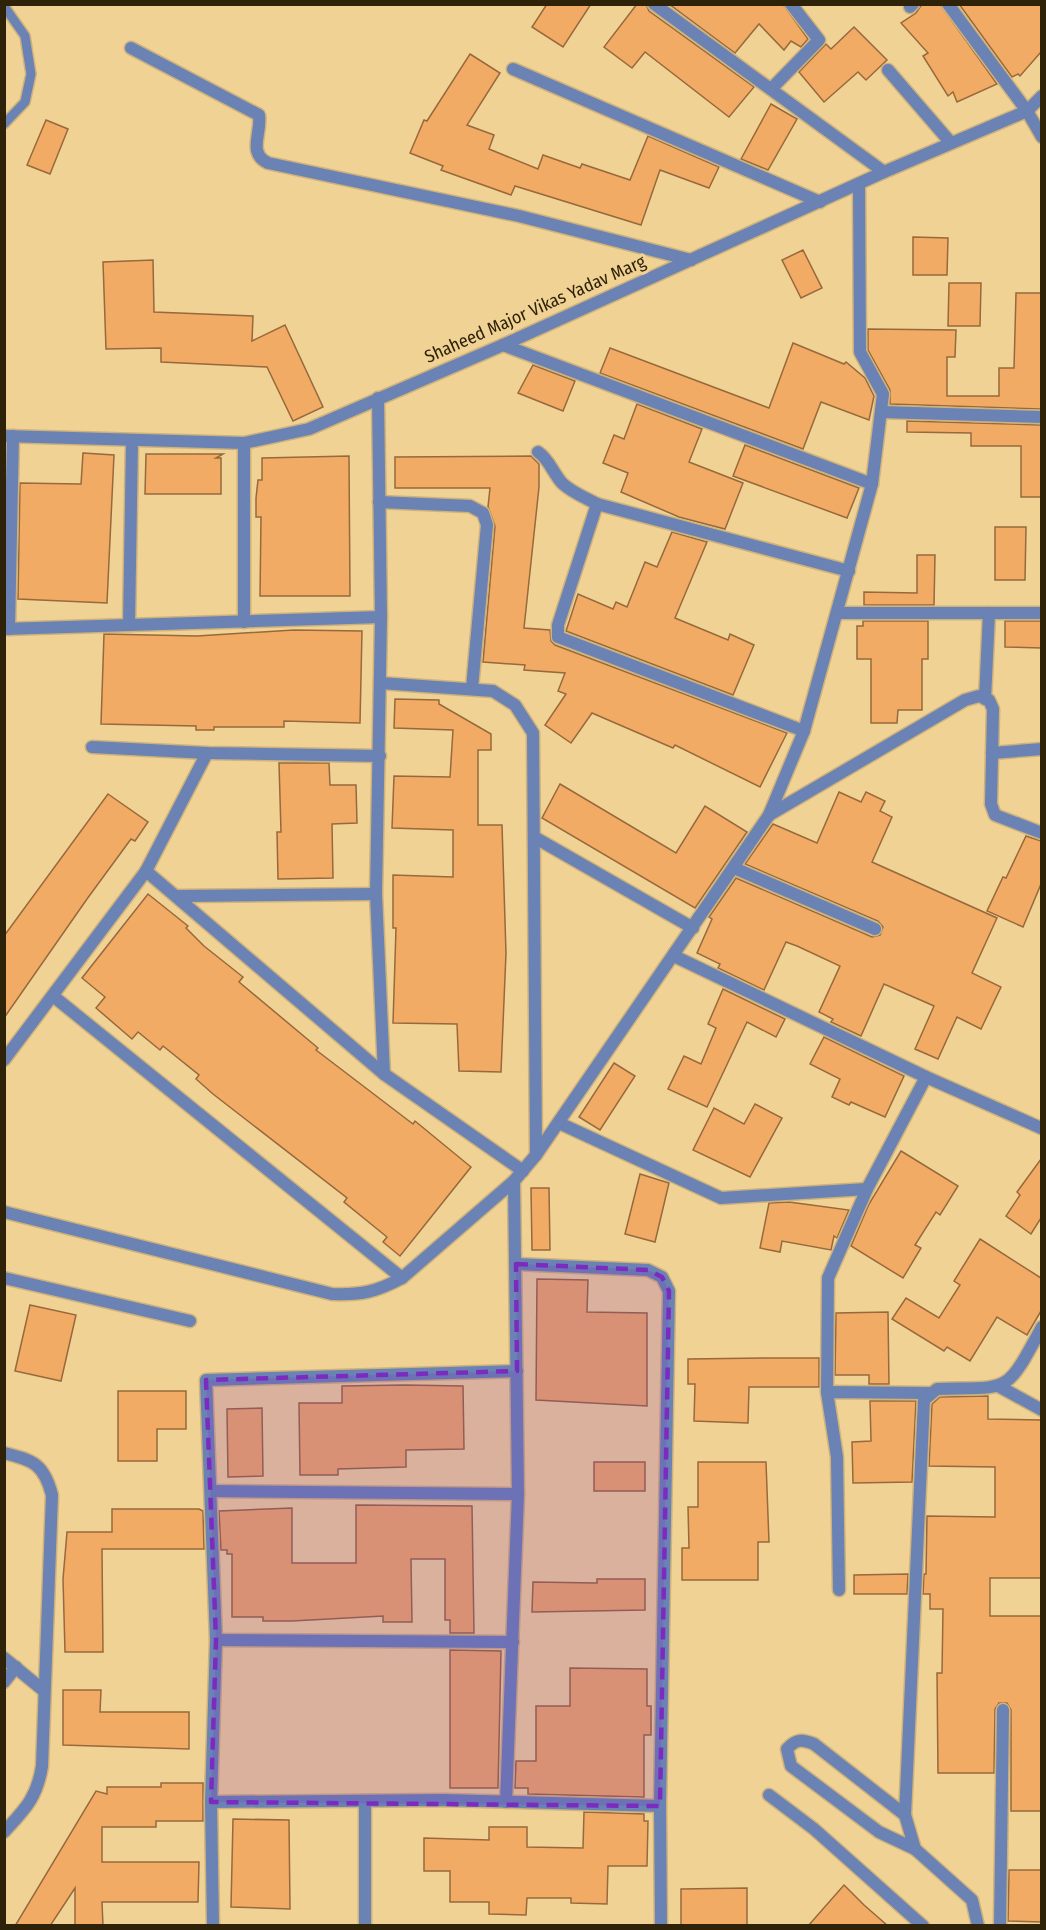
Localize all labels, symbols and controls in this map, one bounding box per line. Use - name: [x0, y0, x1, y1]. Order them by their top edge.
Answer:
- street label: Shaheed Major Vikas Yadav Marg: [421, 250, 649, 368]

